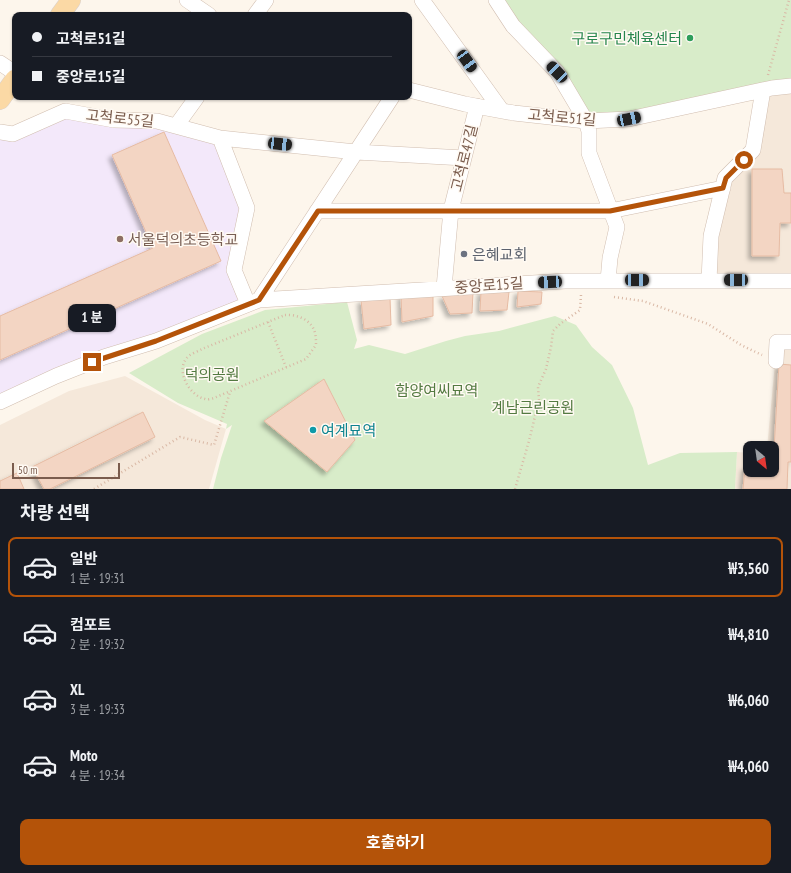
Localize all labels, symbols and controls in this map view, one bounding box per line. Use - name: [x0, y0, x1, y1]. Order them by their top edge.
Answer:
- text: 고척로51길: [56, 29, 126, 48]
- place label: 구로구민체육센터: [572, 29, 682, 48]
- marker: 구로구민체육센터: [685, 33, 695, 43]
- car: [455, 48, 479, 74]
- car: [544, 59, 570, 85]
- text: 중앙로15길: [56, 67, 126, 86]
- street label: 고척로55길: [85, 105, 155, 131]
- street label: 고척로51길: [527, 105, 597, 129]
- car: [616, 111, 642, 127]
- street label: 고척로47길: [446, 122, 482, 194]
- car: [267, 137, 293, 151]
- route start: [735, 151, 753, 169]
- place label: 서울덕의초등학교: [128, 230, 238, 249]
- marker: 서울덕의초등학교: [115, 234, 125, 244]
- place label: 은혜교회: [472, 245, 527, 264]
- marker: 은혜교회: [459, 249, 469, 259]
- street label: 중앙로15길: [454, 273, 524, 297]
- car: [625, 274, 649, 286]
- car: [724, 274, 748, 286]
- car: [538, 275, 562, 289]
- callout: 1 분: [68, 304, 116, 332]
- text: 1 분: [82, 309, 102, 326]
- route end: [83, 353, 101, 371]
- park label: 덕의공원: [184, 365, 240, 384]
- park label: 함양여씨묘역: [396, 381, 478, 400]
- park label: 계남근린공원: [492, 398, 574, 417]
- place label: 여계묘역: [321, 421, 376, 440]
- marker: 여계묘역: [308, 425, 318, 435]
- north arrow: [743, 441, 779, 477]
- map controls: [743, 441, 779, 477]
- scale bar: [12, 461, 120, 480]
- text: 50 m: [18, 463, 37, 477]
- text: 차량 선택: [20, 501, 90, 524]
- icon: car: [22, 549, 58, 585]
- text: 일반: [70, 549, 98, 568]
- text: ₩3,560: [728, 559, 769, 578]
- text: 1 분 · 19:31: [70, 570, 125, 587]
- icon: car: [22, 615, 58, 651]
- text: 컴포트: [70, 615, 111, 634]
- text: ₩4,810: [728, 625, 769, 644]
- text: 2 분 · 19:32: [70, 636, 125, 653]
- text: XL: [70, 680, 84, 699]
- icon: car: [22, 681, 58, 717]
- text: ₩6,060: [728, 691, 769, 710]
- text: 3 분 · 19:33: [70, 701, 125, 718]
- text: Moto: [70, 746, 98, 765]
- icon: car: [22, 747, 58, 783]
- text: ₩4,060: [728, 757, 769, 776]
- text: 4 분 · 19:34: [70, 767, 125, 784]
- button: 호출하기: [20, 819, 771, 865]

